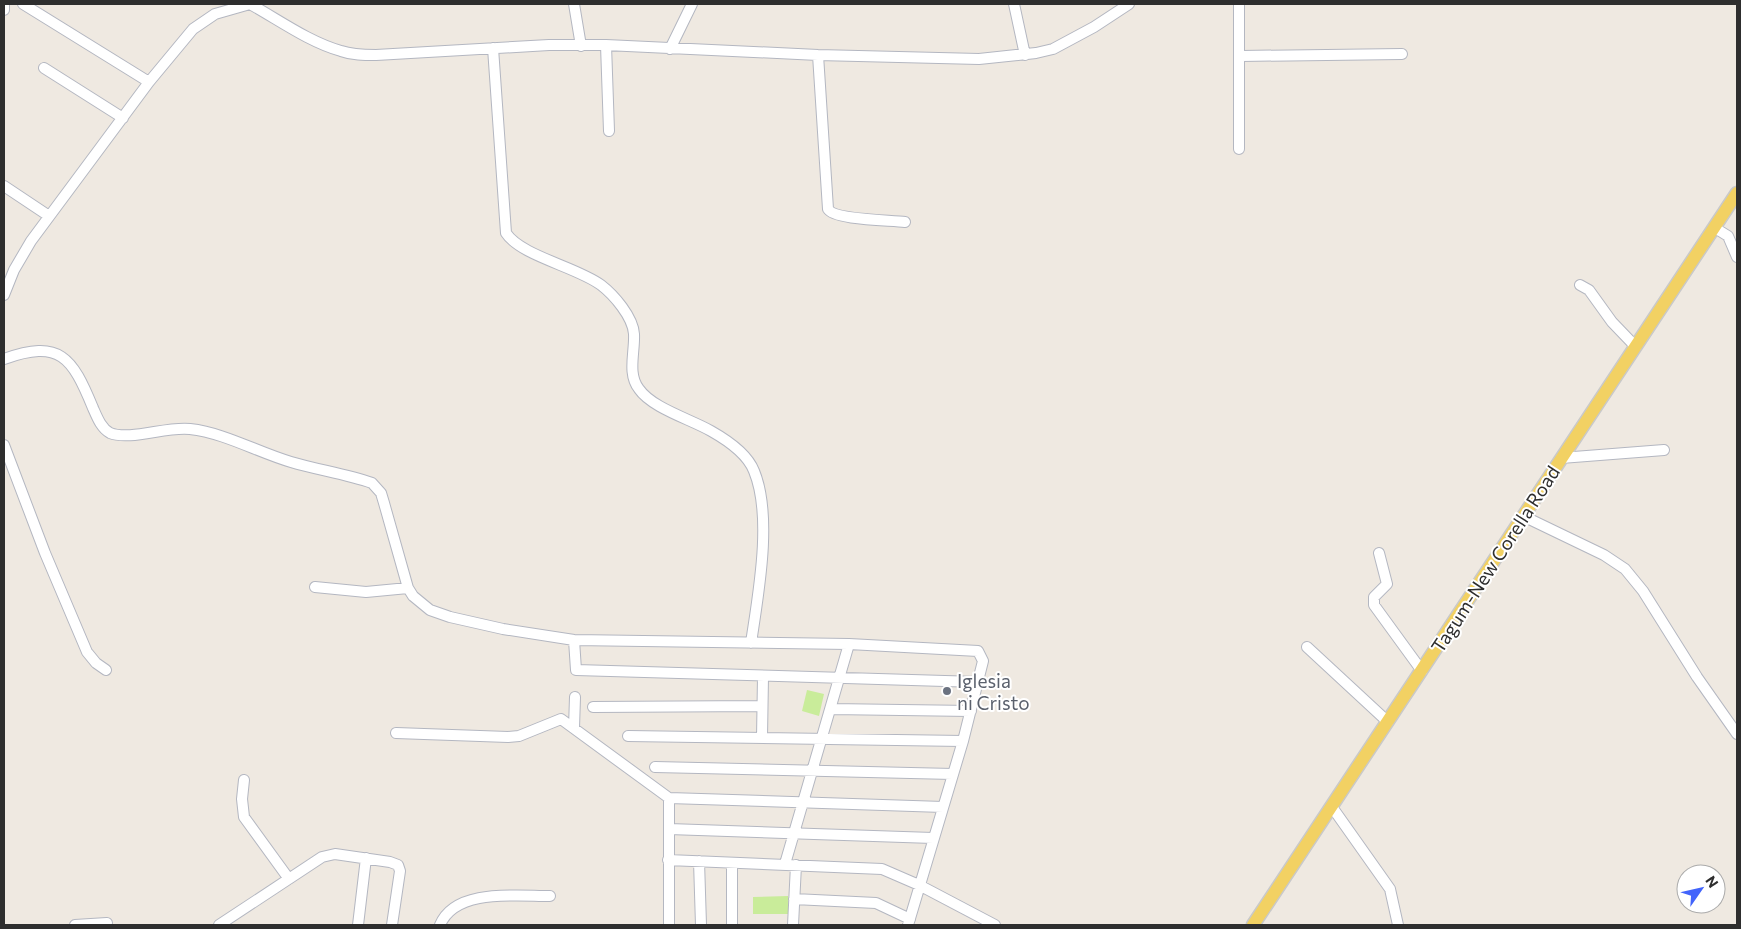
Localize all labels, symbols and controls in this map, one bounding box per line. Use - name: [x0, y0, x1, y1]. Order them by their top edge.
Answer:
- street label: Tagum-New Corella Road: [1426, 461, 1564, 657]
- place label: Iglesia ni Cristo: [957, 669, 1030, 714]
- marker: Iglesia ni Cristo: [941, 685, 953, 697]
- north arrow: [1676, 864, 1726, 914]
- text: N: [1702, 872, 1722, 891]

